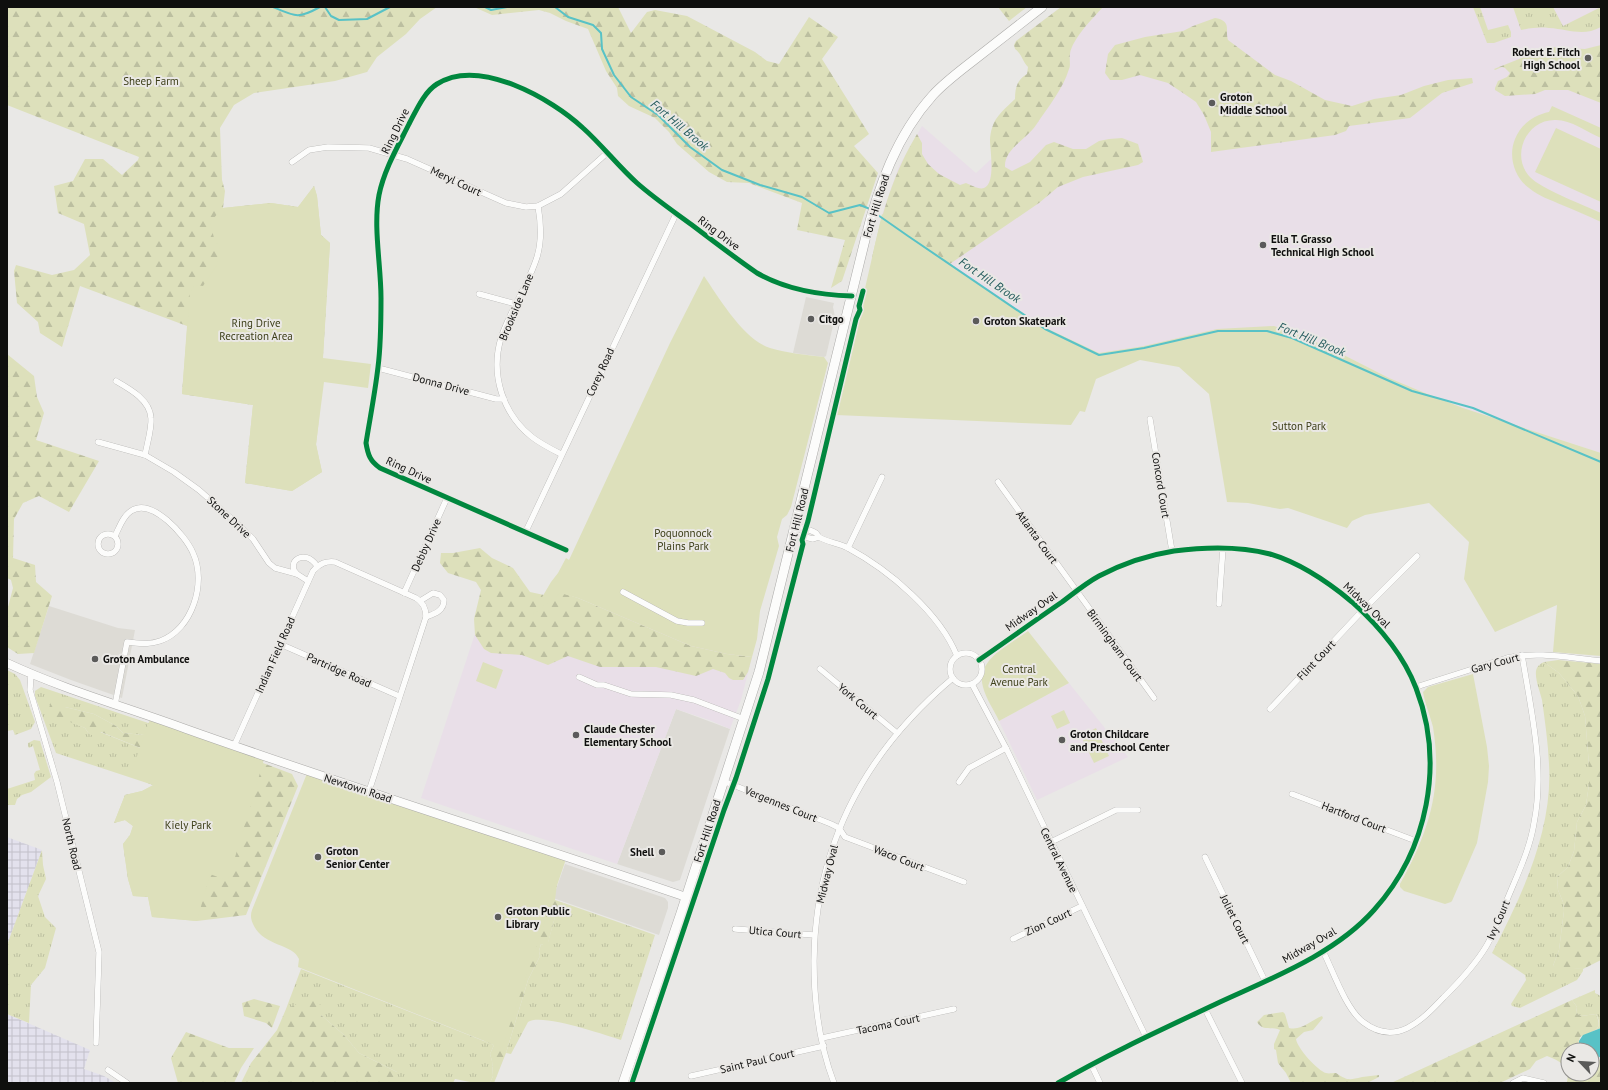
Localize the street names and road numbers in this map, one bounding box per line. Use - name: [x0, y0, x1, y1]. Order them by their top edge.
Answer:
- street label: Ring Drive: [378, 106, 412, 156]
- street label: Meryl Court: [428, 163, 484, 199]
- street label: Fort Hill Road: [860, 173, 892, 239]
- street label: Ring Drive: [695, 213, 743, 254]
- street label: Brookside Lane: [496, 271, 537, 343]
- street label: Corey Road: [583, 345, 617, 398]
- street label: Donna Drive: [411, 370, 471, 398]
- street label: Concord Court: [1149, 451, 1173, 519]
- street label: Ring Drive: [384, 453, 435, 487]
- street label: Fort Hill Road: [782, 487, 812, 553]
- street label: Stone Drive: [204, 493, 254, 541]
- street label: Atlanta Court: [1013, 508, 1061, 567]
- street label: Debby Drive: [408, 516, 444, 574]
- street label: Midway Oval: [1341, 579, 1394, 631]
- street label: Midway Oval: [1002, 588, 1060, 634]
- street label: Birmingham Court: [1084, 606, 1146, 684]
- street label: Indian Field Road: [252, 615, 298, 695]
- street label: Flint Court: [1294, 637, 1338, 683]
- street label: Partridge Road: [304, 650, 374, 691]
- street label: Gary Court: [1469, 650, 1521, 676]
- street label: York Court: [835, 680, 881, 722]
- street label: Newtown Road: [322, 770, 394, 806]
- street label: Vergennes Court: [742, 783, 820, 825]
- street label: Fort Hill Road: [690, 798, 724, 864]
- street label: Hartford Court: [1320, 798, 1389, 836]
- street label: North Road: [59, 816, 85, 872]
- street label: Central Avenue: [1037, 825, 1081, 895]
- street label: Midway Oval: [813, 842, 841, 905]
- street label: Waco Court: [872, 842, 927, 874]
- street label: Joliet Court: [1217, 891, 1253, 946]
- street label: Ivy Court: [1483, 898, 1513, 942]
- street label: Zion Court: [1023, 905, 1074, 939]
- street label: Utica Court: [748, 923, 802, 941]
- street label: Midway Oval: [1279, 924, 1339, 966]
- street label: Tacoma Court: [855, 1010, 921, 1037]
- street label: Saint Paul Court: [719, 1046, 796, 1076]

